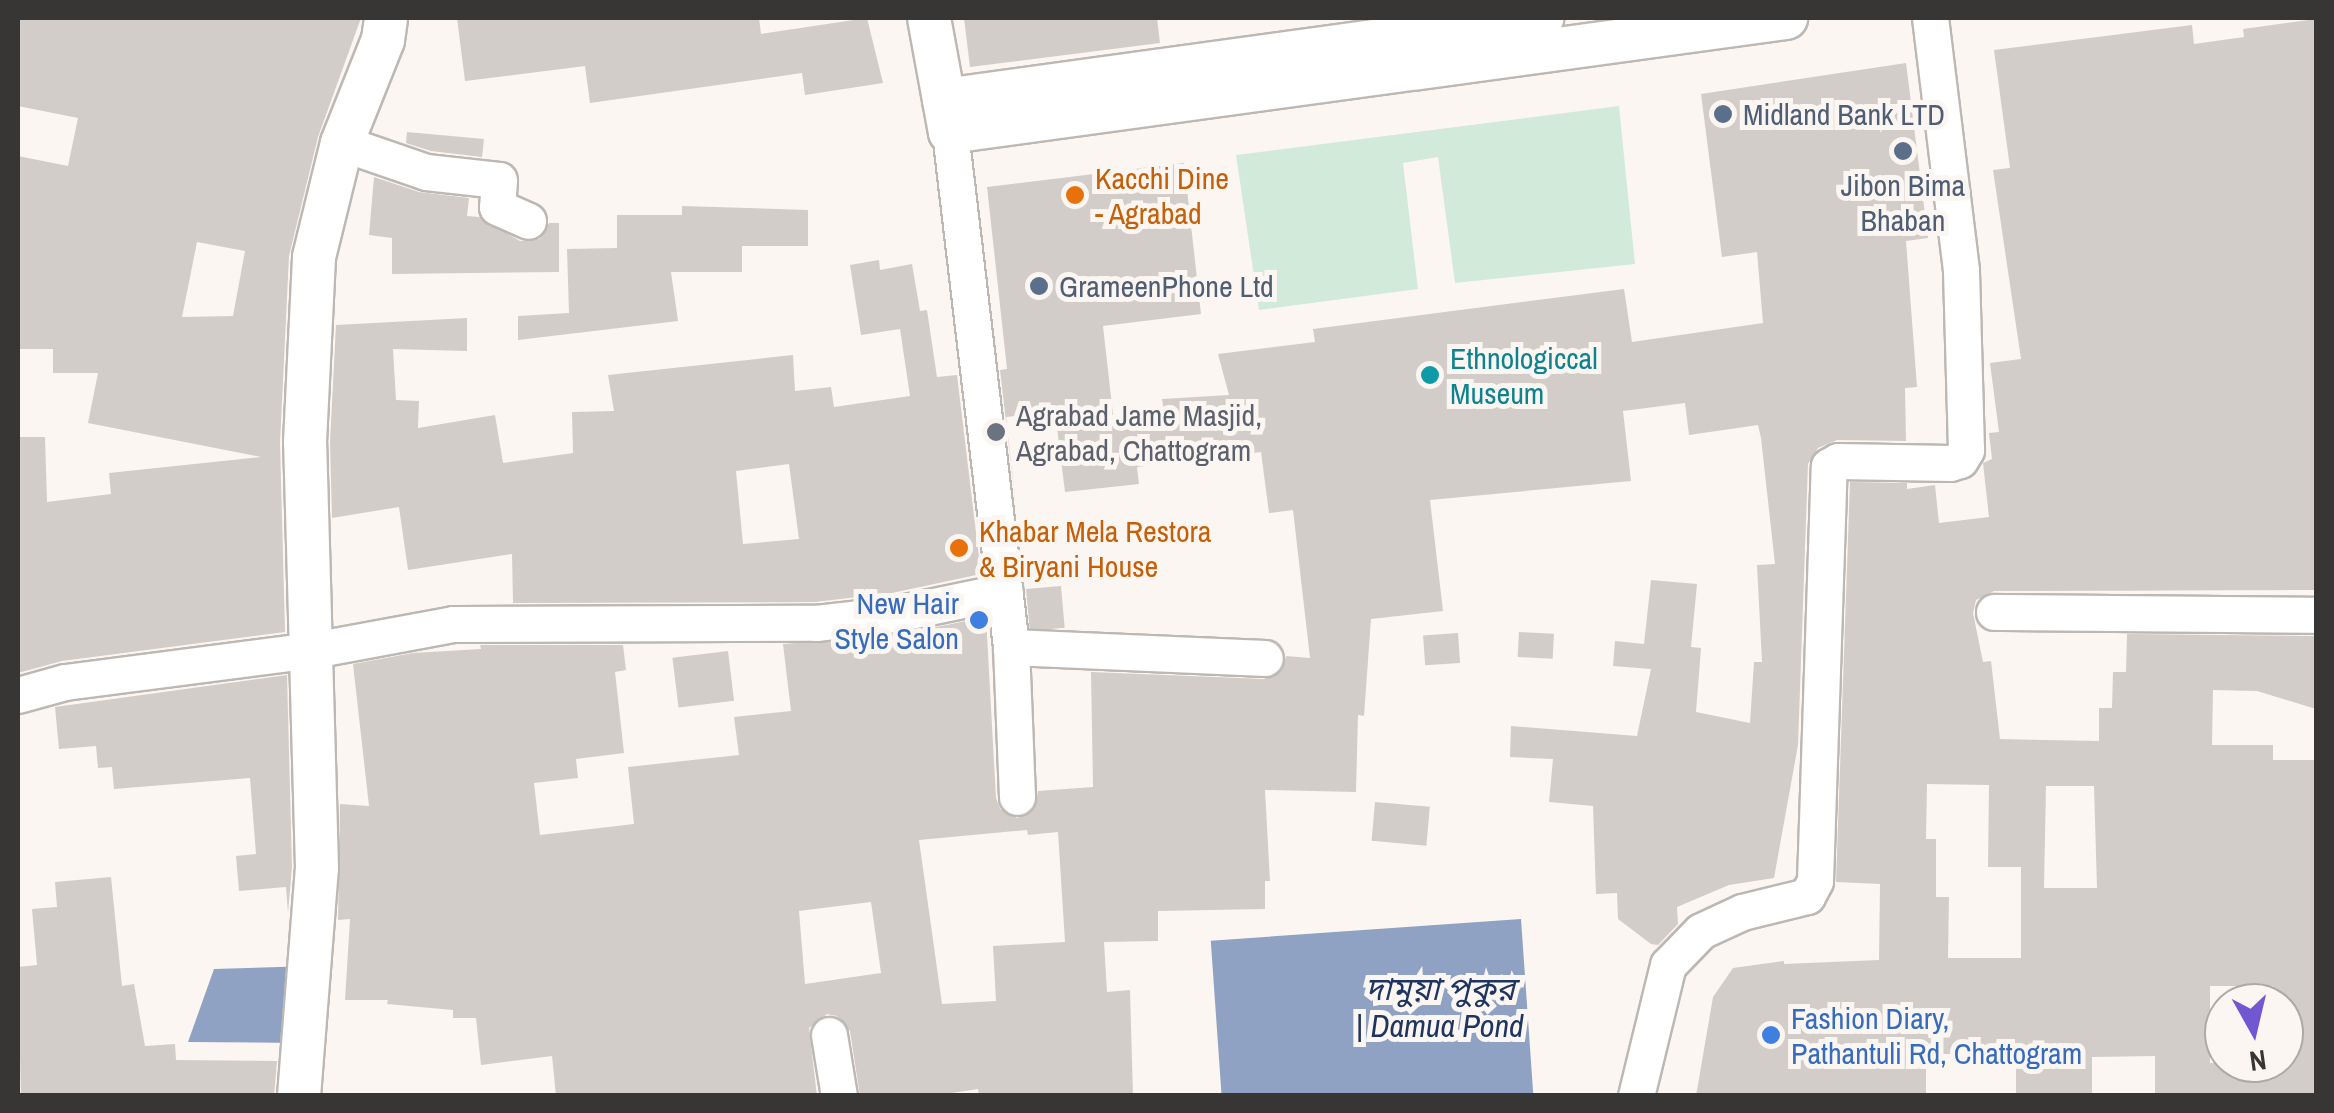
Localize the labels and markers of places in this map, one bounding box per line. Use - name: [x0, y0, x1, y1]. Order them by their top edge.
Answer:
- place label: Midland Bank LTD: [1743, 96, 1945, 132]
- marker: Midland Bank LTD: [1712, 103, 1734, 125]
- marker: Jibon Bima Bhaban: [1892, 140, 1914, 162]
- place label: Kacchi Dine - Agrabad: [1095, 160, 1229, 230]
- place label: Jibon Bima Bhaban: [1841, 167, 1965, 238]
- marker: Kacchi Dine - Agrabad: [1064, 184, 1086, 206]
- place label: GrameenPhone Ltd: [1059, 268, 1274, 304]
- marker: GrameenPhone Ltd: [1028, 275, 1050, 297]
- place label: Ethnologiccal Museum: [1450, 340, 1598, 410]
- marker: Ethnologiccal Museum: [1419, 364, 1441, 386]
- place label: Agrabad Jame Masjid, Agrabad, Chattogram: [1016, 397, 1262, 468]
- marker: Agrabad Jame Masjid, Agrabad, Chattogram: [985, 421, 1007, 443]
- place label: Khabar Mela Restora & Biryani House: [979, 513, 1211, 584]
- marker: Khabar Mela Restora & Biryani House: [948, 537, 970, 559]
- place label: New Hair Style Salon: [835, 585, 959, 656]
- marker: New Hair Style Salon: [968, 609, 990, 631]
- place label: Fashion Diary, Pathantuli Rd, Chattogram: [1791, 1000, 2082, 1070]
- marker: Fashion Diary, Pathantuli Rd, Chattogram: [1760, 1024, 1782, 1046]

